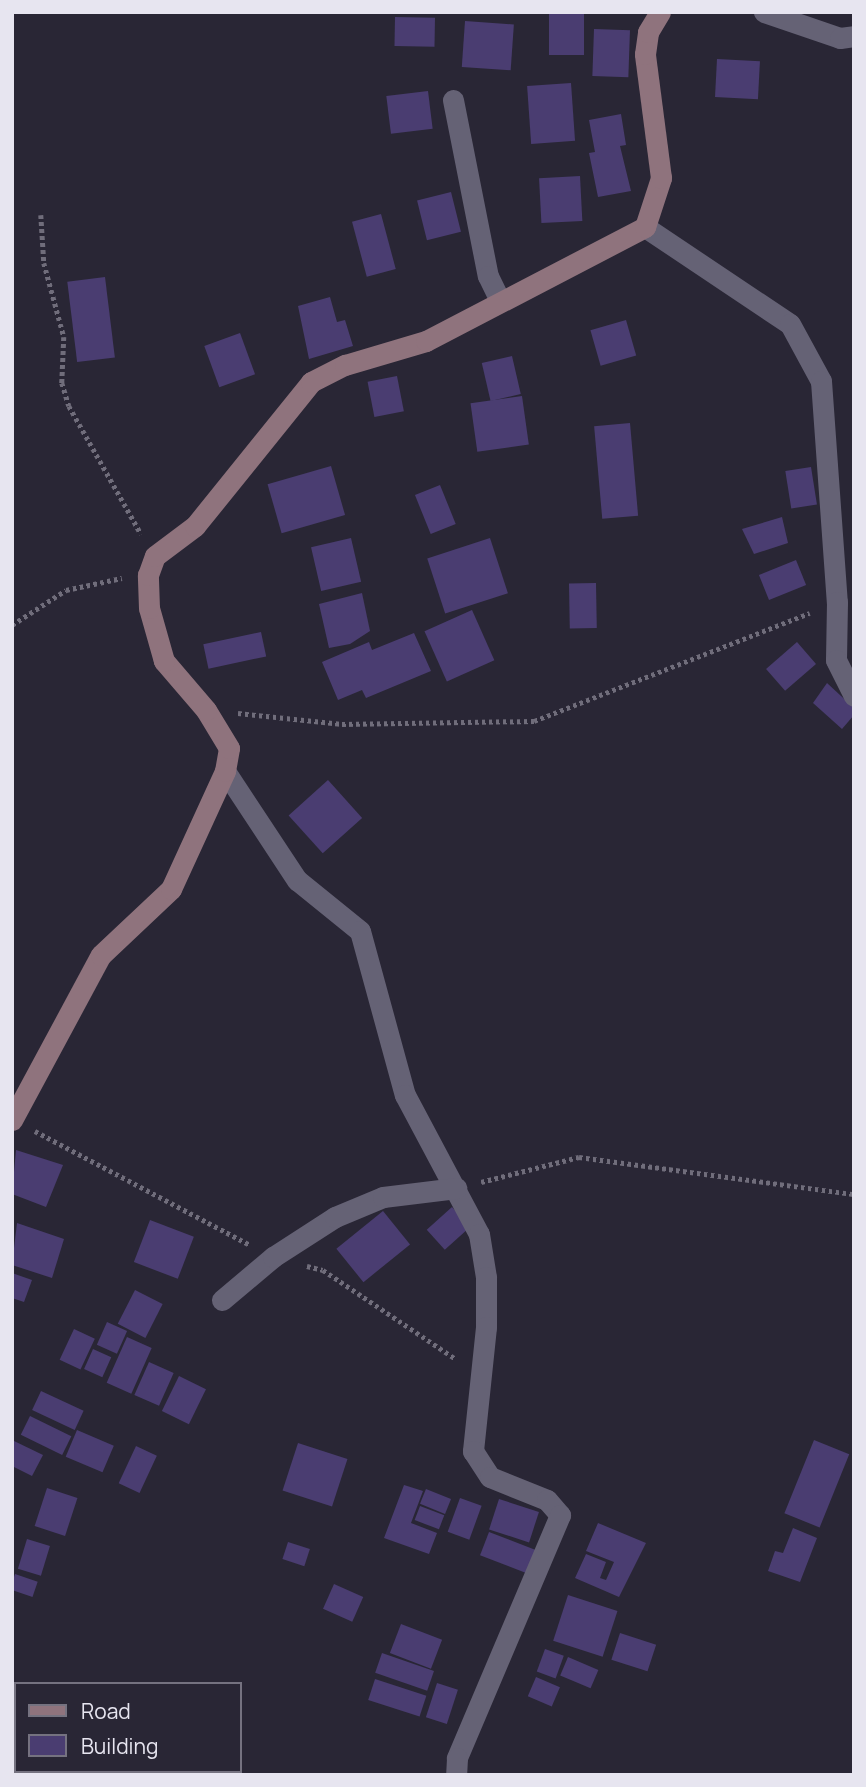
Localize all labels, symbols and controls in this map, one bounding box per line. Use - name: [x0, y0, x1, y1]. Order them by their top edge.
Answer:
- legend: [14, 1682, 242, 1773]
- text: Road: [81, 1697, 131, 1725]
- text: Building: [81, 1732, 158, 1760]

